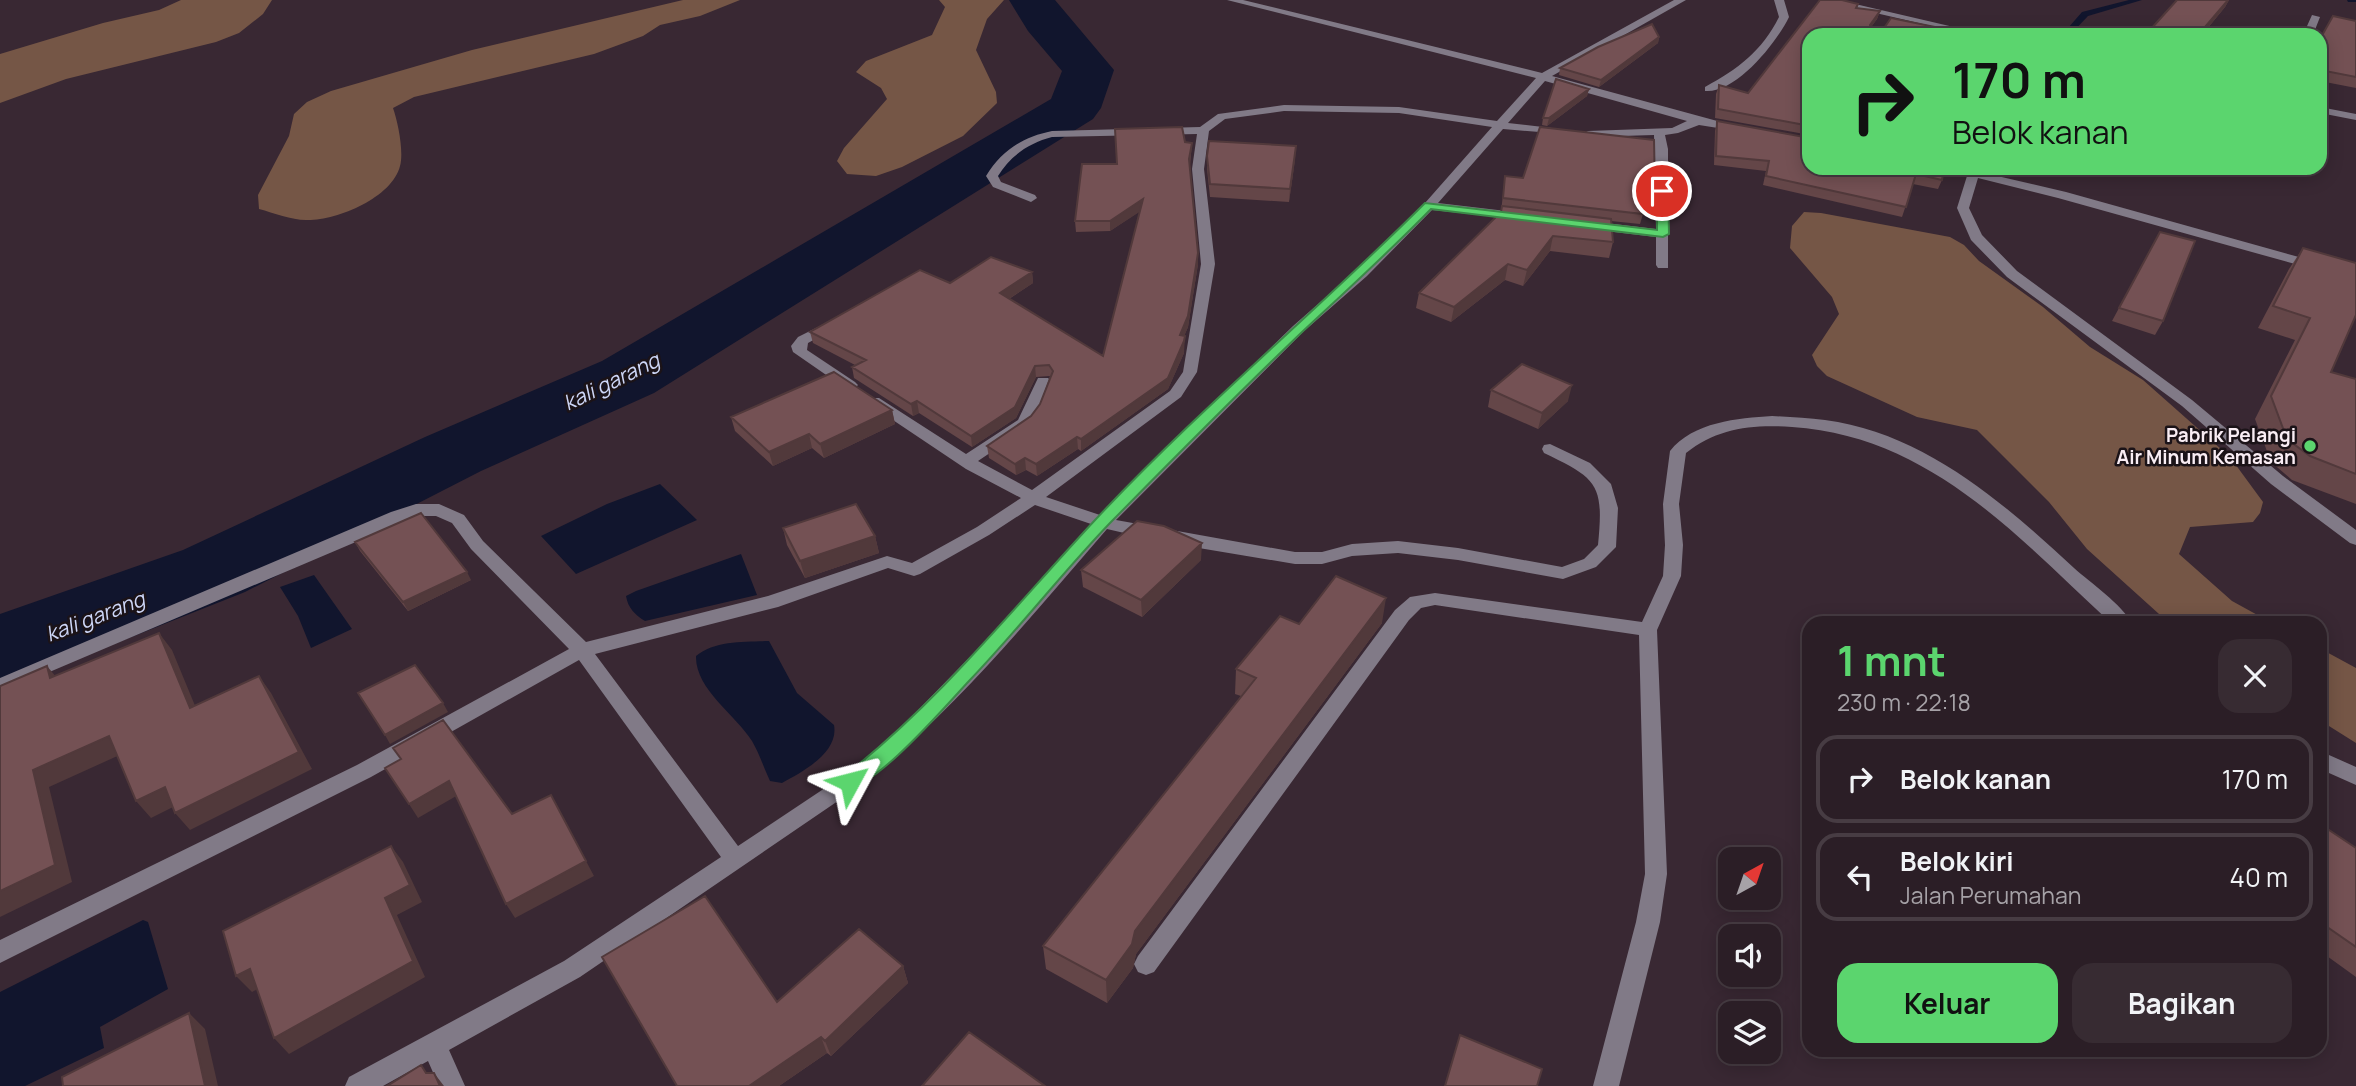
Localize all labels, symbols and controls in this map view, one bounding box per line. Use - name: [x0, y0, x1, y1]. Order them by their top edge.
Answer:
- text: 170 m: [1952, 46, 2086, 113]
- icon: right: [1837, 56, 1928, 147]
- text: Belok kanan: [1952, 110, 2128, 154]
- pin: [1632, 161, 1692, 221]
- icon: arrive: [1643, 172, 1681, 210]
- water label: kali garang: [558, 345, 665, 416]
- place label: Pabrik Pelangi Air Minum Kemasan: [2116, 422, 2296, 470]
- marker: Pabrik Pelangi Air Minum Kemasan: [2302, 438, 2318, 454]
- water label: kali garang: [41, 584, 150, 648]
- text: 1 mnt: [1837, 631, 1946, 689]
- button: close: [2218, 639, 2292, 713]
- text: 230 m · 22:18: [1837, 686, 1971, 718]
- position arrow: [813, 745, 887, 819]
- icon: right: [1841, 760, 1879, 798]
- text: Belok kanan: [1900, 761, 2051, 797]
- text: 170 m: [2222, 761, 2288, 797]
- text: Belok kiri: [1900, 843, 2014, 879]
- north arrow: [1718, 847, 1782, 910]
- map controls: [1718, 847, 1781, 1064]
- icon: left: [1841, 858, 1879, 896]
- text: 40 m: [2230, 859, 2288, 895]
- text: Jalan Perumahan: [1900, 879, 2081, 911]
- button: sound: [1718, 924, 1781, 987]
- button: Keluar: [1837, 963, 2058, 1043]
- button: Bagikan: [2072, 963, 2292, 1043]
- button: layers: [1718, 1001, 1781, 1064]

